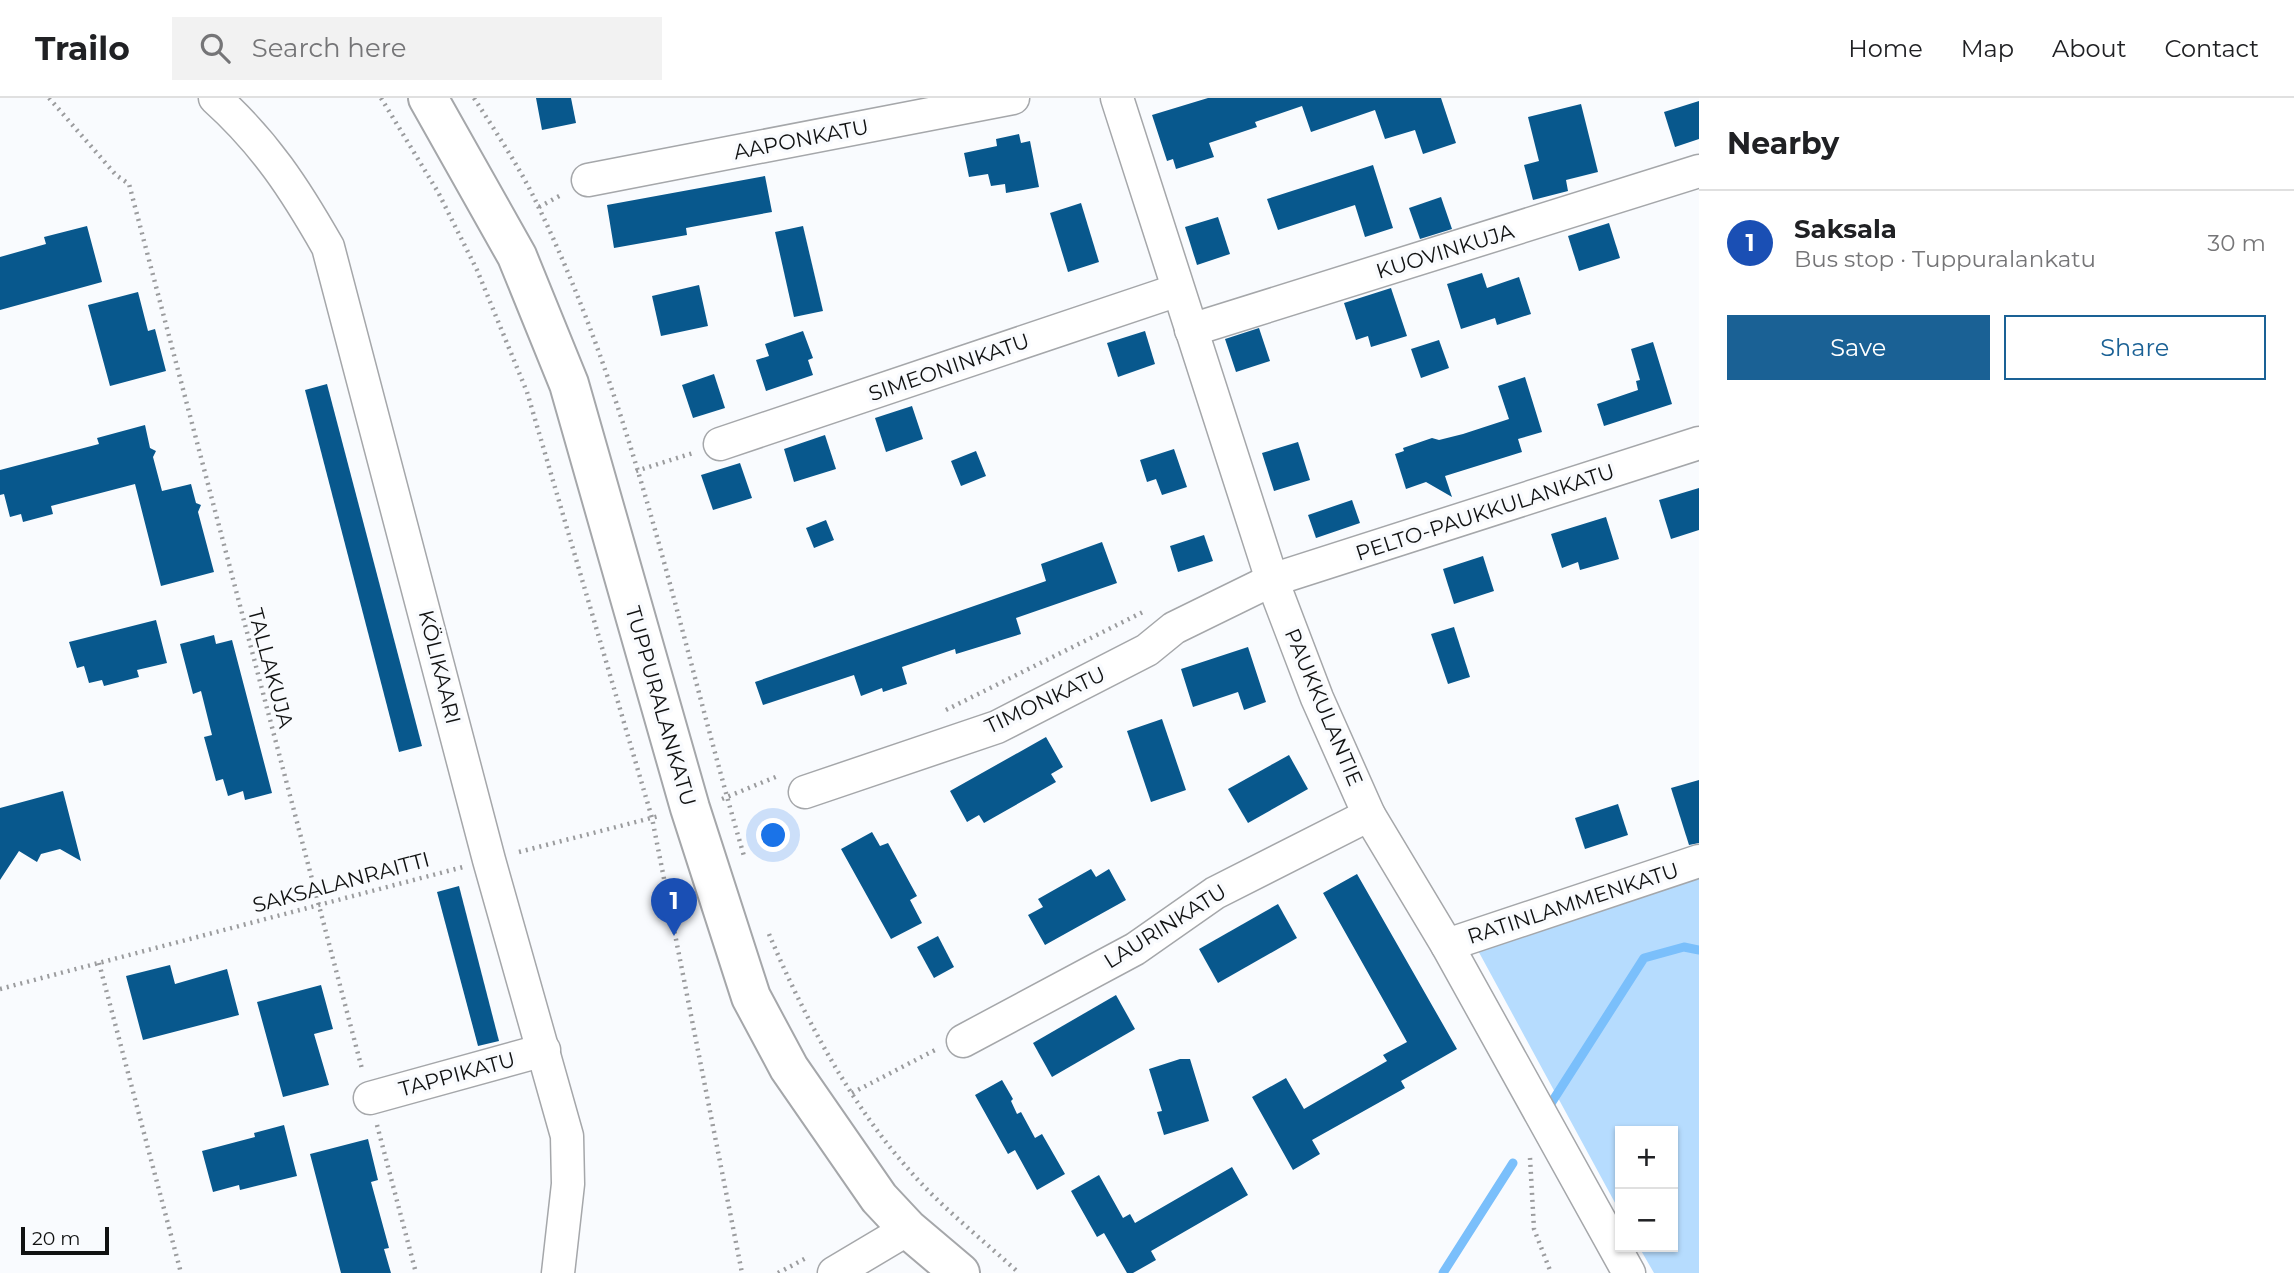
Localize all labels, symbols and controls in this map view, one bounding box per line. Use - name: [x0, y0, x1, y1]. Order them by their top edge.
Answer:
- search box: [172, 17, 662, 80]
- text: Trailo: [35, 28, 130, 68]
- icon: search: [196, 29, 234, 67]
- text: Search here: [252, 32, 406, 64]
- text: Home: [1848, 34, 1923, 63]
- text: Map: [1961, 34, 2014, 63]
- text: About: [2052, 34, 2126, 63]
- text: Contact: [2164, 34, 2259, 63]
- street label: AAPONKATU: [731, 114, 871, 164]
- text: Nearby: [1727, 125, 1839, 162]
- text: Saksala: [1794, 213, 1897, 245]
- street label: KUOVINKUJA: [1373, 218, 1518, 284]
- text: 1: [1745, 229, 1755, 257]
- text: 30 m: [2207, 229, 2266, 257]
- text: Bus stop · Tuppuralankatu: [1794, 245, 2096, 273]
- button: Save: [1727, 315, 1990, 380]
- button: Share: [2004, 315, 2266, 380]
- street label: SIMEONINKATU: [865, 328, 1033, 406]
- street label: PELTO-PAUKKULANKATU: [1352, 458, 1618, 566]
- street label: TUPPURALANKATU: [620, 603, 702, 809]
- street label: TALLAKUJA: [243, 605, 299, 731]
- street label: KÖLIKAARI: [414, 607, 466, 727]
- street label: PAUKKULANTIE: [1280, 624, 1368, 790]
- street label: TIMONKATU: [981, 661, 1109, 739]
- your location: [756, 818, 790, 852]
- street label: SAKSALANRAITTI: [250, 846, 432, 918]
- street label: RATINLAMMENKATU: [1464, 857, 1682, 949]
- pin: 1: [651, 878, 697, 936]
- street label: LAURINKATU: [1099, 878, 1231, 974]
- street label: TAPPIKATU: [396, 1046, 518, 1102]
- map controls: [1615, 1126, 1678, 1252]
- button: +: [1615, 1126, 1678, 1189]
- button: −: [1615, 1189, 1678, 1252]
- scale bar: [21, 1224, 108, 1256]
- text: 20 m: [32, 1227, 80, 1250]

